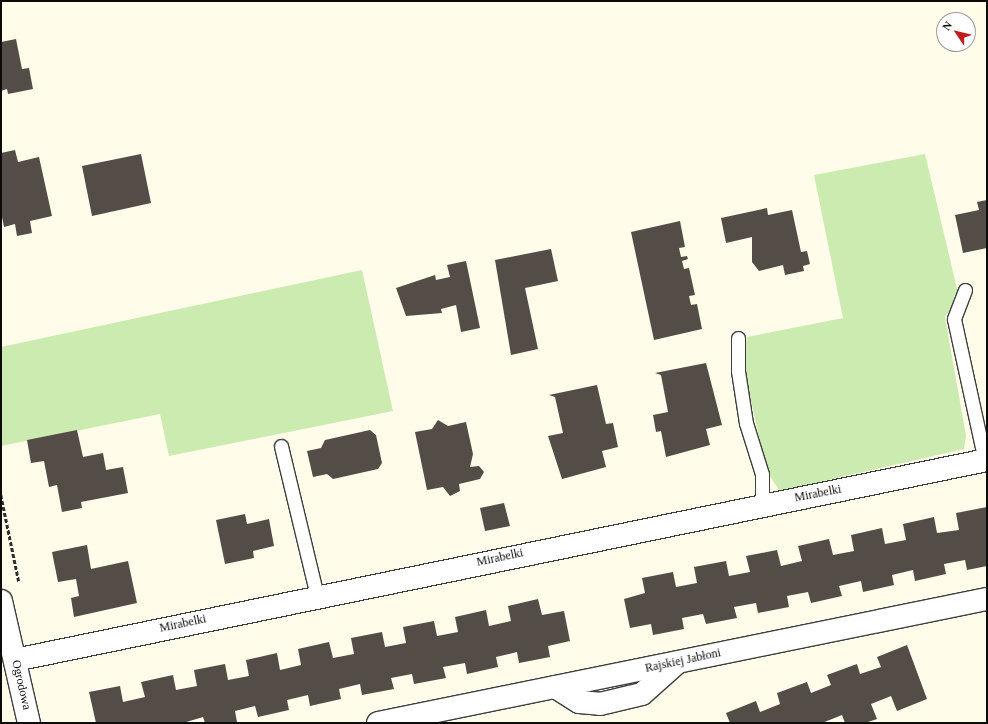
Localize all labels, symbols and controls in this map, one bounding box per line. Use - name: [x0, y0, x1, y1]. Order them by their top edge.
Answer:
- north arrow: [936, 12, 976, 52]
- text: N: [940, 19, 954, 32]
- street label: Mirabelki: [793, 482, 843, 506]
- street label: Mirabelki: [475, 546, 525, 570]
- street label: Mirabelki: [158, 612, 208, 636]
- street label: Rajskiej Jabłoni: [644, 646, 722, 676]
- street label: Ogrodowa: [8, 659, 34, 711]

